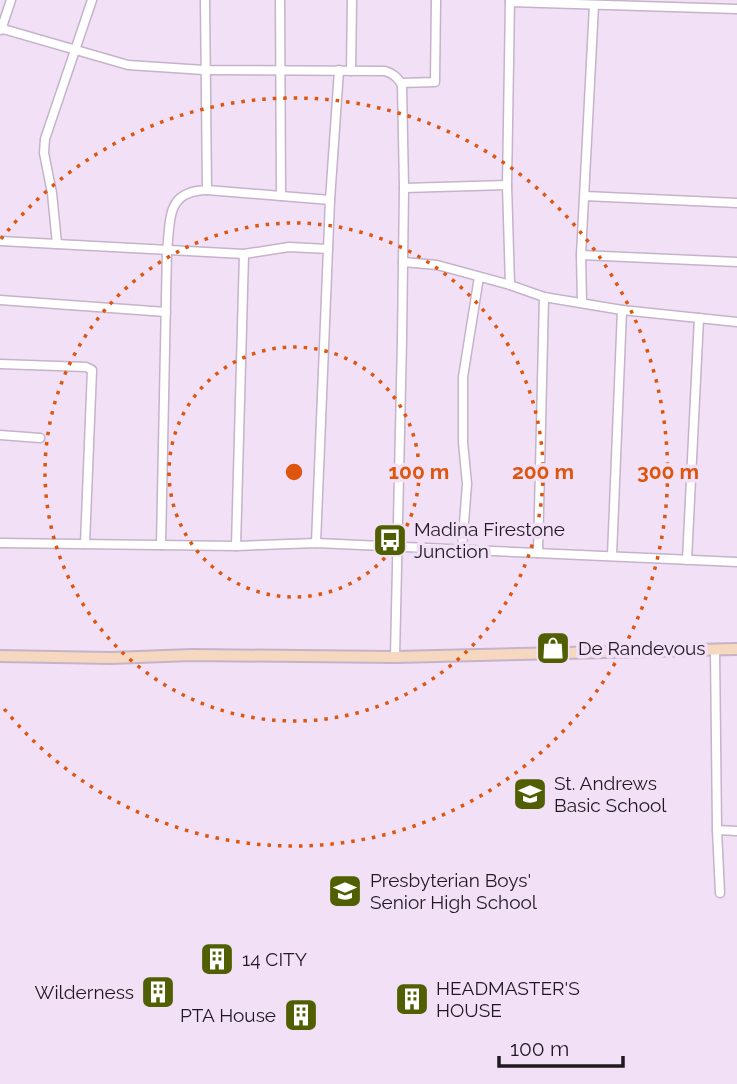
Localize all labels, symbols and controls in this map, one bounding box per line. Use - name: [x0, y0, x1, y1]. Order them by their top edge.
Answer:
- text: 100 m: [389, 459, 449, 484]
- text: 200 m: [512, 459, 574, 484]
- text: 300 m: [637, 459, 699, 484]
- centre of rings: [282, 460, 306, 484]
- place label: Madina Firestone Junction: [414, 518, 565, 562]
- bus stop icon: Madina Firestone Junction: [371, 521, 409, 559]
- shop icon: De Randevous: [534, 629, 572, 667]
- place label: De Randevous: [578, 637, 706, 659]
- place label: St. Andrews Basic School: [554, 772, 667, 816]
- school or university icon: St. Andrews Basic School: [511, 775, 549, 813]
- place label: Presbyterian Boys' Senior High School: [370, 869, 538, 913]
- school or university icon: Presbyterian Boys' Senior High School: [326, 872, 364, 910]
- building icon: 14 CITY: [198, 940, 236, 978]
- place label: 14 CITY: [242, 948, 308, 970]
- building icon: Wilderness: [139, 973, 177, 1011]
- place label: HEADMASTER'S HOUSE: [436, 977, 580, 1021]
- building icon: HEADMASTER'S HOUSE: [393, 980, 431, 1018]
- place label: Wilderness: [35, 981, 134, 1003]
- building icon: PTA House: [282, 996, 320, 1034]
- place label: PTA House: [180, 1004, 276, 1026]
- scale bar: [499, 1024, 623, 1068]
- text: 100 m: [510, 1036, 569, 1061]

